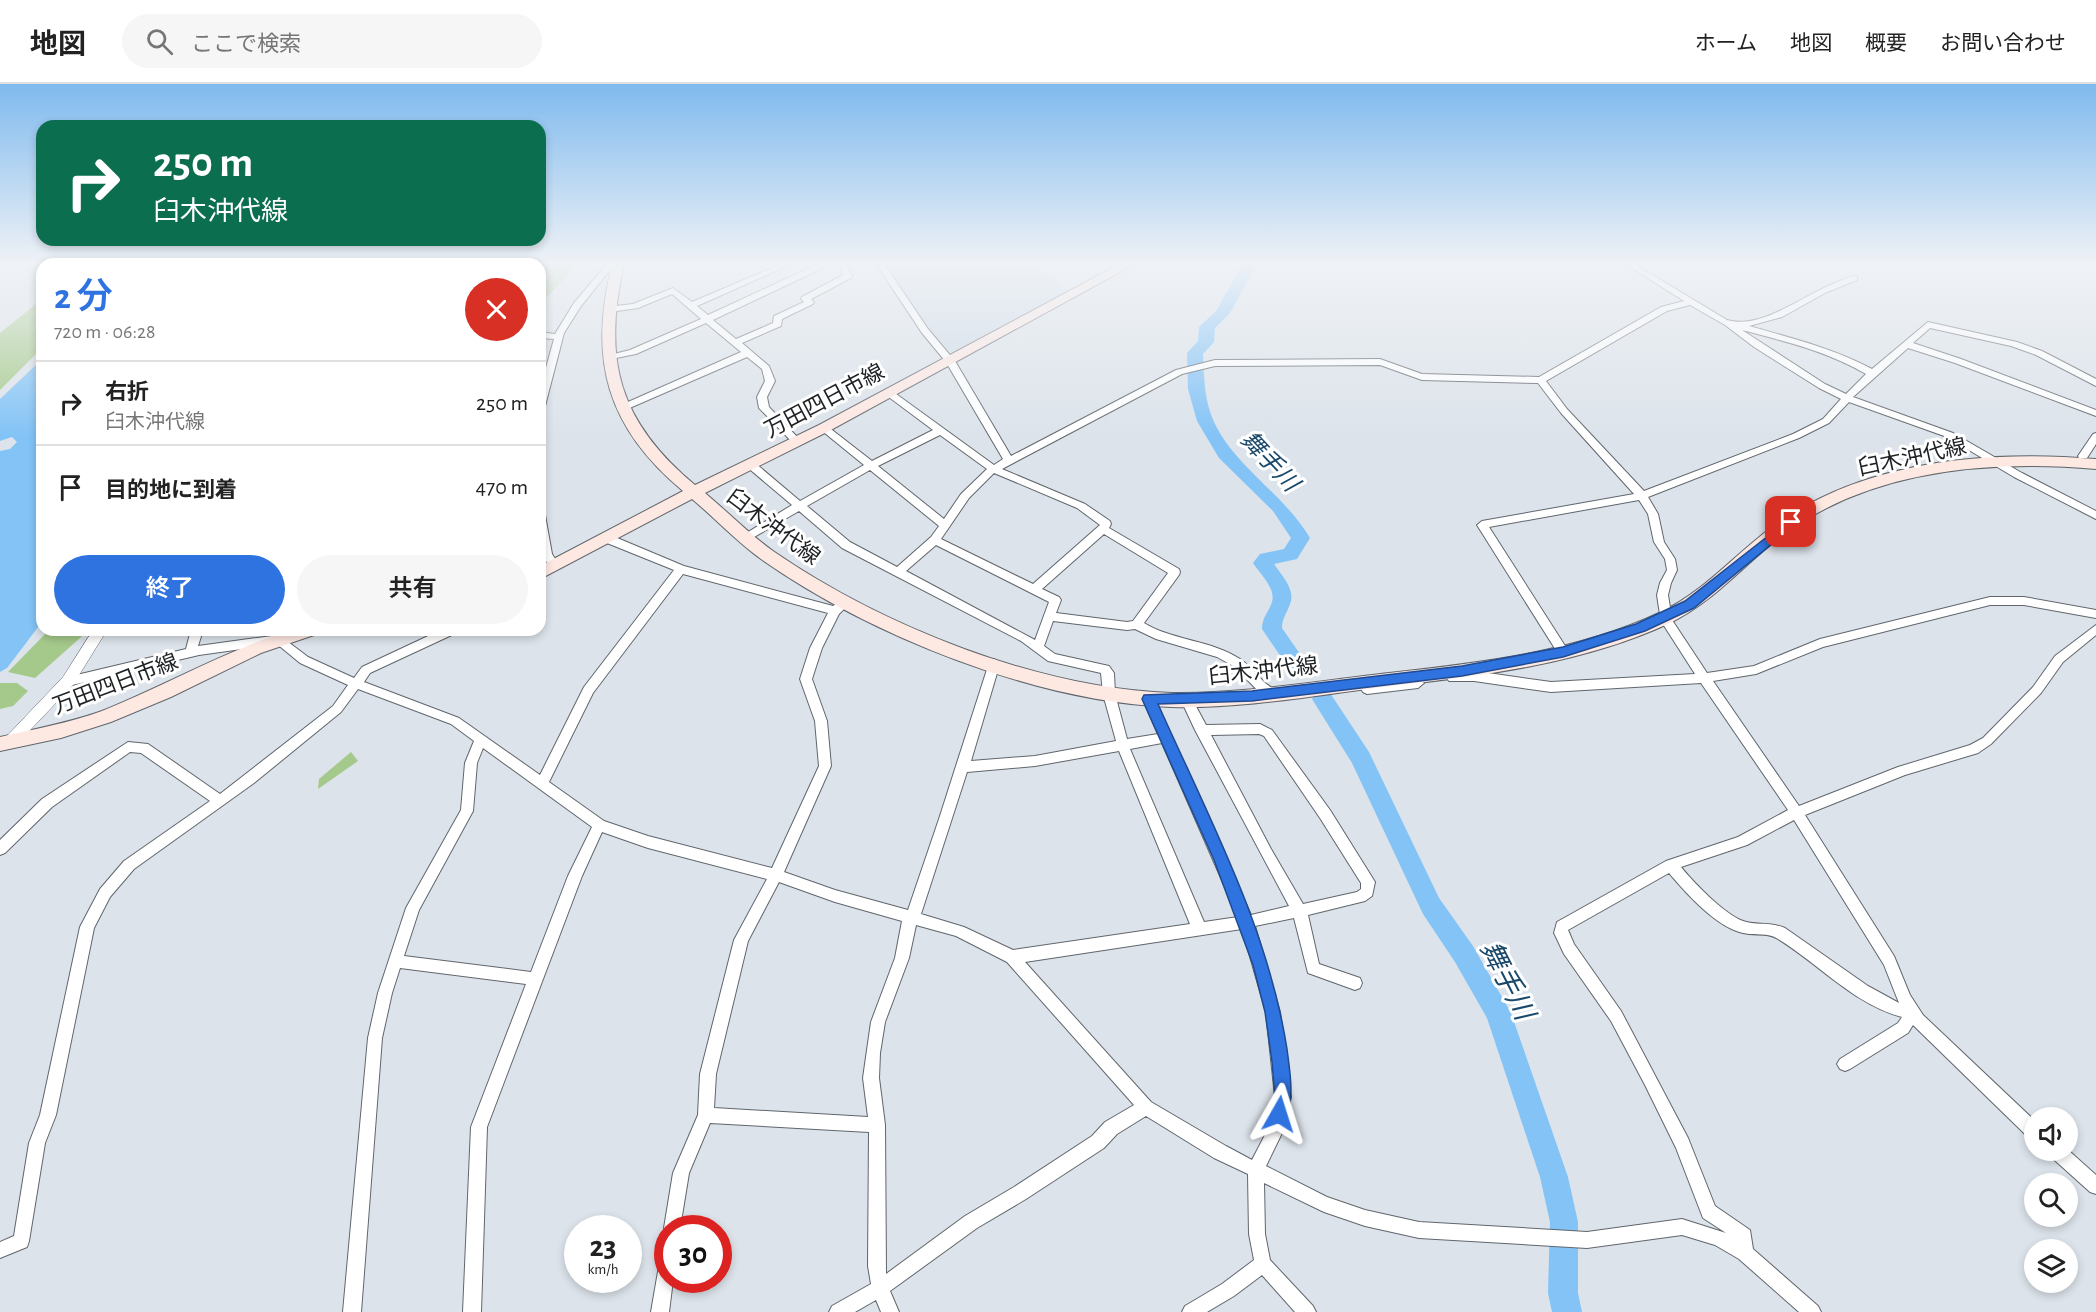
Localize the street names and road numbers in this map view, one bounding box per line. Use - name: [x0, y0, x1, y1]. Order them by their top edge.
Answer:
- street label: 万田四日市線: [761, 359, 888, 442]
- street label: 臼木沖代線: [1856, 434, 1968, 479]
- street label: 臼木沖代線: [723, 484, 825, 569]
- street label: 万田四日市線: [49, 649, 181, 718]
- street label: 臼木沖代線: [1207, 653, 1319, 688]

